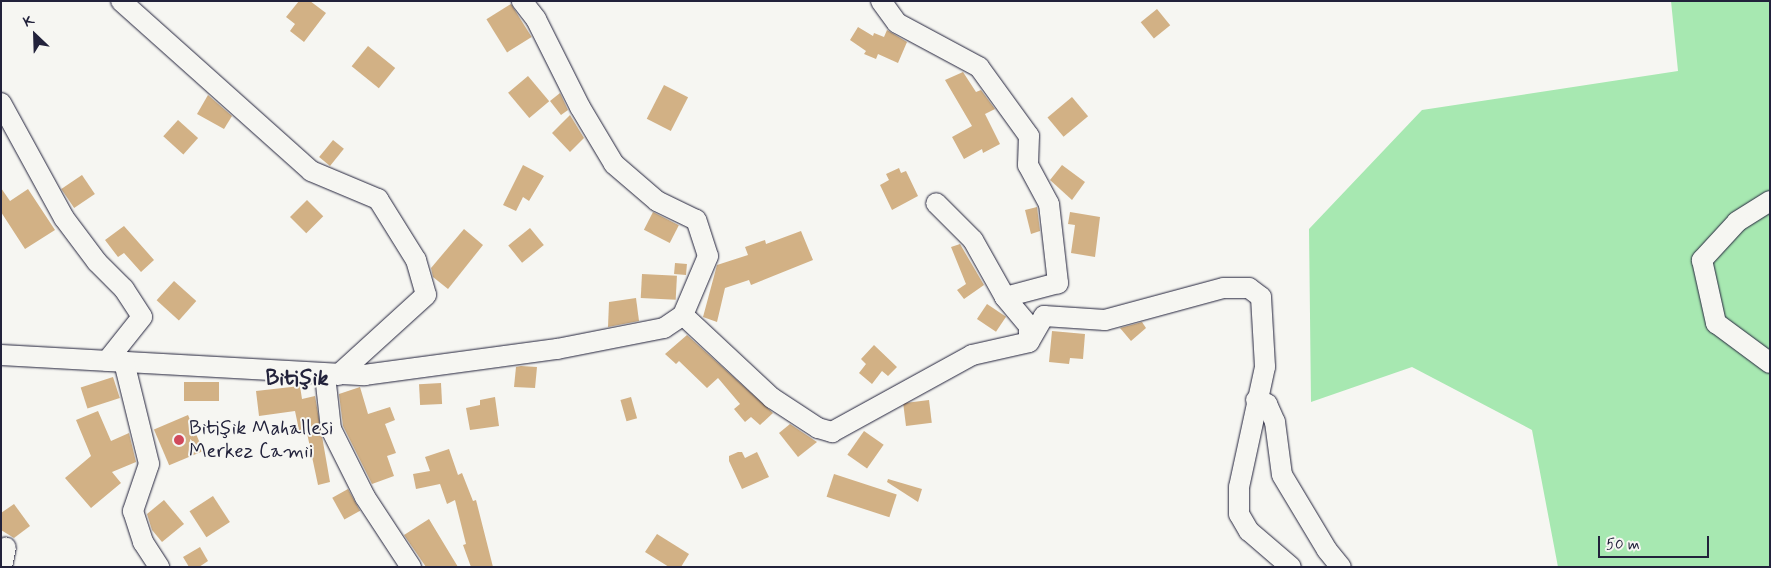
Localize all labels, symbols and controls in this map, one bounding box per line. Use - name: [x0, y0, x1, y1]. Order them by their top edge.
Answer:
- north arrow: [10, 10, 60, 60]
- text: K: [21, 11, 37, 32]
- district label: Bitişik: [265, 367, 329, 393]
- place label: Bitişik Mahallesi Merkez Camii: [189, 416, 332, 463]
- marker: Bitişik Mahallesi Merkez Camii: [173, 434, 185, 446]
- scale bar: [1601, 526, 1712, 558]
- text: 50 m: [1606, 535, 1640, 555]

